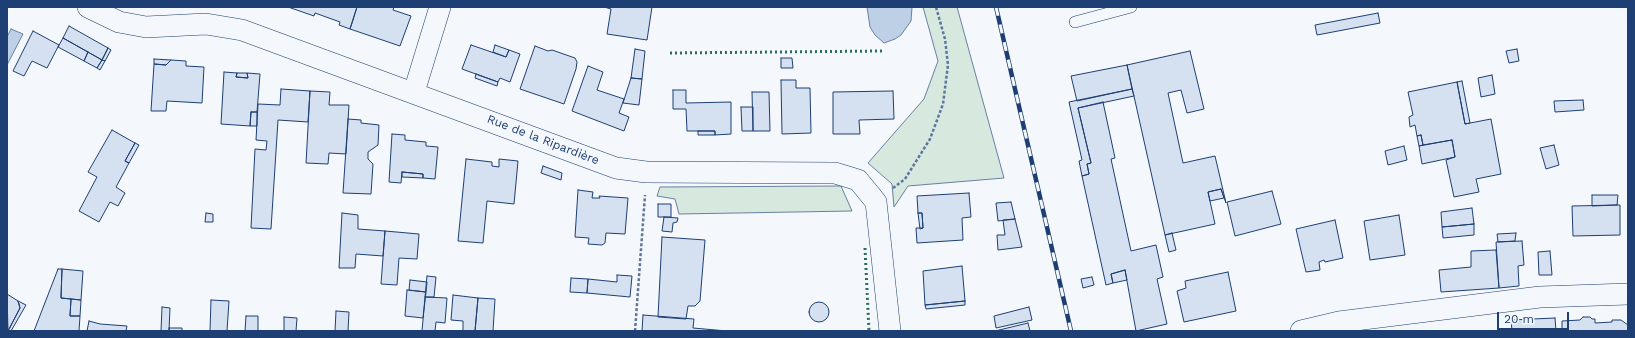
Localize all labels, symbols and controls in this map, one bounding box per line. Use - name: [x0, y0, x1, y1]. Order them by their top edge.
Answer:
- street label: Rue de la Ripardière: [485, 112, 601, 168]
- scale bar: [1499, 304, 1571, 330]
- text: 20 m: [1504, 312, 1534, 326]

